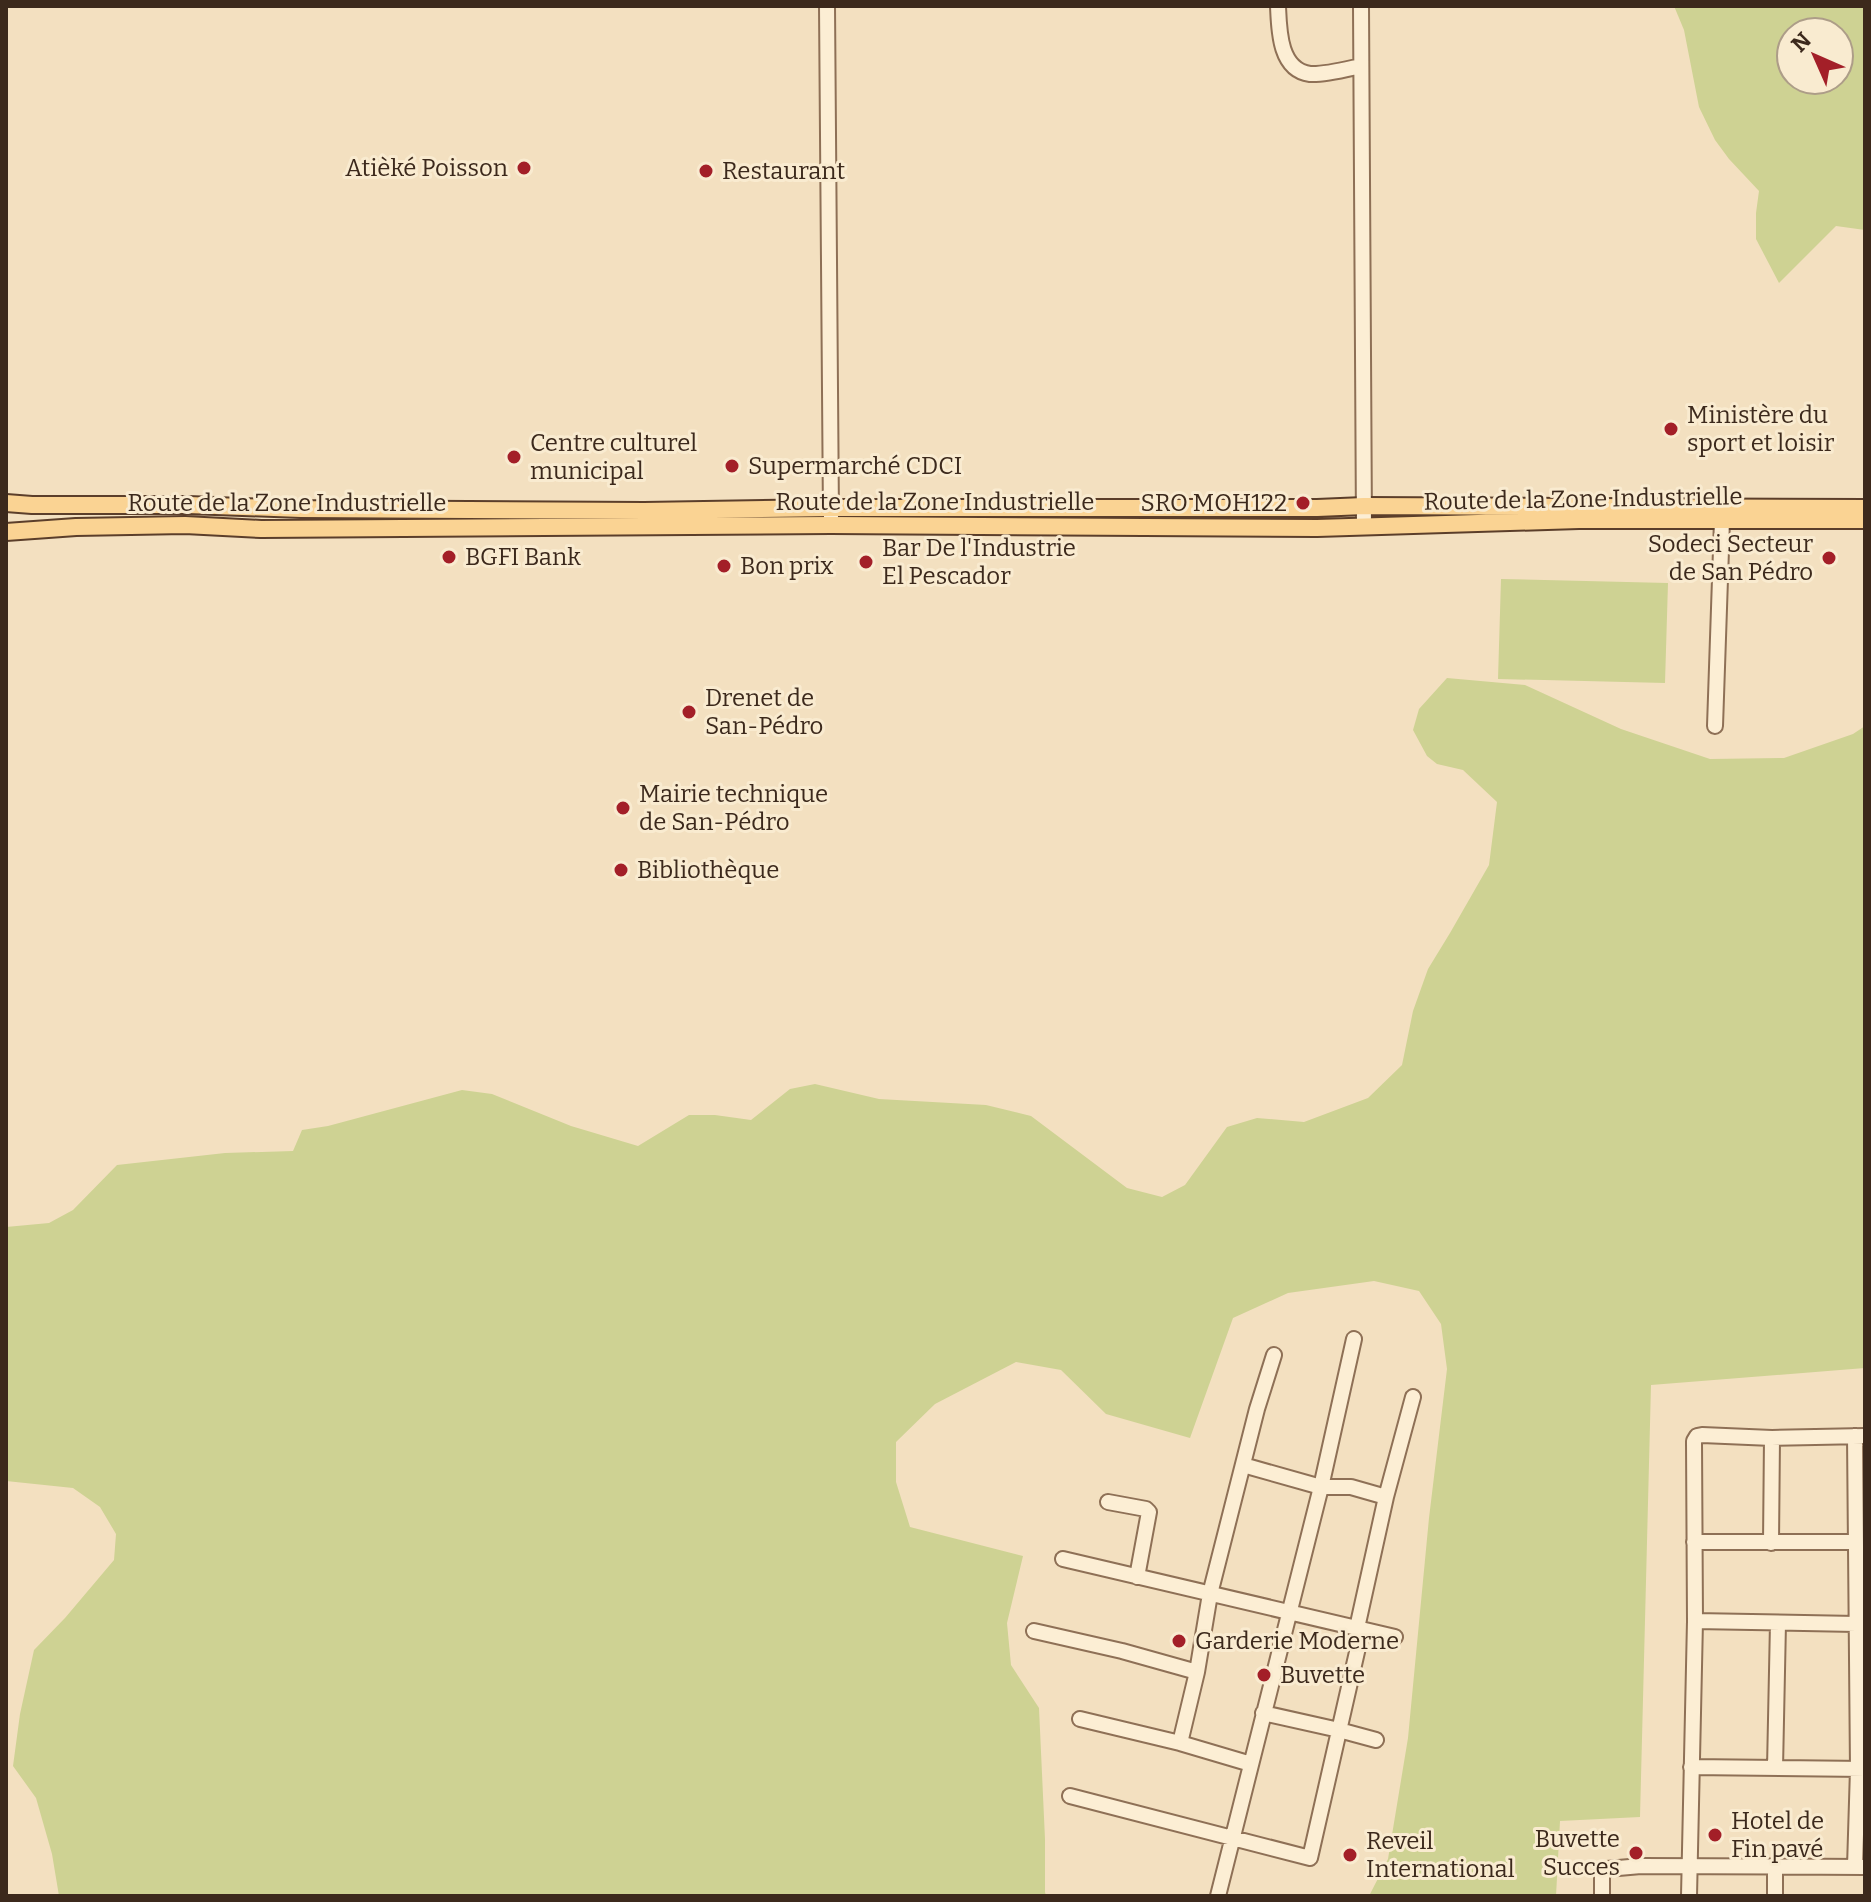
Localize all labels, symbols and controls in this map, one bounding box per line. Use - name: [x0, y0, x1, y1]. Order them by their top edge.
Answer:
- north arrow: [1775, 16, 1855, 96]
- text: N: [1786, 27, 1817, 58]
- place label: Atièké Poisson: [345, 154, 508, 182]
- place label: Restaurant: [722, 157, 845, 185]
- marker: Atièké Poisson: [515, 159, 533, 177]
- marker: Restaurant: [697, 162, 715, 180]
- place label: Ministère du sport et loisir: [1687, 401, 1835, 457]
- marker: Ministère du sport et loisir: [1662, 420, 1680, 438]
- place label: Centre culturel municipal: [530, 429, 697, 485]
- marker: Centre culturel municipal: [505, 448, 523, 466]
- place label: Supermarché CDCI: [748, 452, 962, 480]
- marker: Supermarché CDCI: [723, 457, 741, 475]
- street label: Route de la Zone Industrielle: [1423, 482, 1743, 516]
- street label: Route de la Zone Industrielle: [776, 488, 1094, 516]
- street label: Route de la Zone Industrielle: [128, 489, 446, 517]
- place label: SRO MOH122: [1141, 489, 1287, 517]
- marker: SRO MOH122: [1294, 494, 1312, 512]
- place label: Sodeci Secteur de San Pédro: [1648, 530, 1813, 586]
- place label: Bar De l'Industrie El Pescador: [882, 534, 1076, 590]
- place label: BGFI Bank: [465, 543, 581, 571]
- marker: BGFI Bank: [440, 548, 458, 566]
- marker: Sodeci Secteur de San Pédro: [1820, 549, 1838, 567]
- place label: Bon prix: [740, 552, 834, 580]
- marker: Bar De l'Industrie El Pescador: [857, 553, 875, 571]
- marker: Bon prix: [715, 557, 733, 575]
- place label: Drenet de San-Pédro: [705, 684, 823, 740]
- marker: Drenet de San-Pédro: [680, 703, 698, 721]
- place label: Mairie technique de San-Pédro: [639, 780, 828, 836]
- marker: Mairie technique de San-Pédro: [614, 799, 632, 817]
- place label: Bibliothèque: [637, 856, 779, 884]
- marker: Bibliothèque: [612, 861, 630, 879]
- place label: Garderie Moderne: [1195, 1627, 1399, 1655]
- marker: Garderie Moderne: [1170, 1632, 1188, 1650]
- place label: Buvette: [1280, 1661, 1365, 1689]
- marker: Buvette: [1255, 1666, 1273, 1684]
- place label: Hotel de Fin pavé: [1731, 1807, 1824, 1863]
- place label: Buvette Succes: [1535, 1825, 1620, 1881]
- marker: Hotel de Fin pavé: [1706, 1826, 1724, 1844]
- place label: Reveil International: [1366, 1827, 1515, 1883]
- marker: Buvette Succes: [1627, 1844, 1645, 1862]
- marker: Reveil International: [1341, 1846, 1359, 1864]

